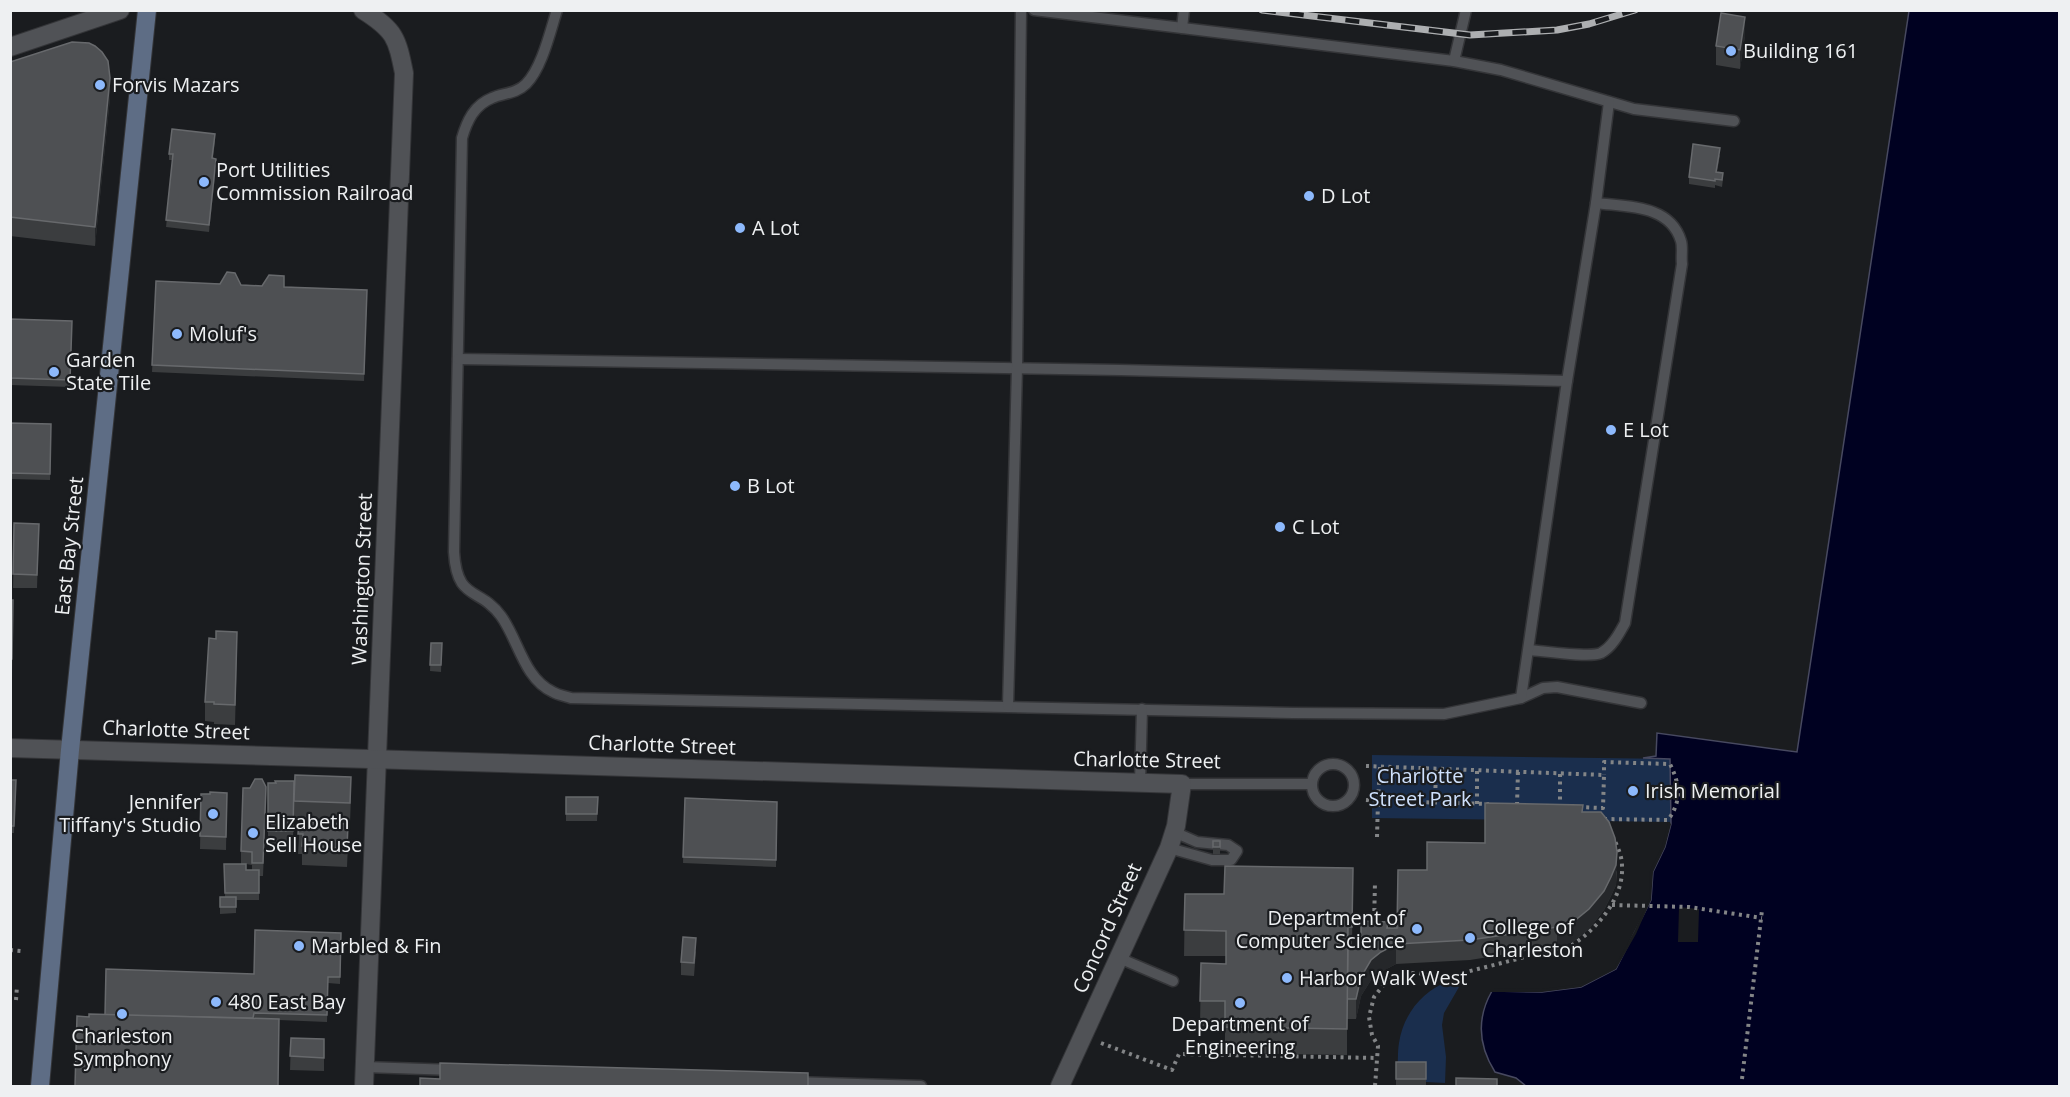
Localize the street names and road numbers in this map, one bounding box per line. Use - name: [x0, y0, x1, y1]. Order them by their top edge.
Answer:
- street label: East Bay Street: [48, 475, 89, 617]
- street label: Washington Street: [345, 493, 378, 665]
- street label: Charlotte Street: [102, 713, 250, 746]
- street label: Charlotte Street: [588, 728, 736, 761]
- street label: Charlotte Street: [1073, 745, 1221, 774]
- street label: Concord Street: [1066, 858, 1147, 997]

